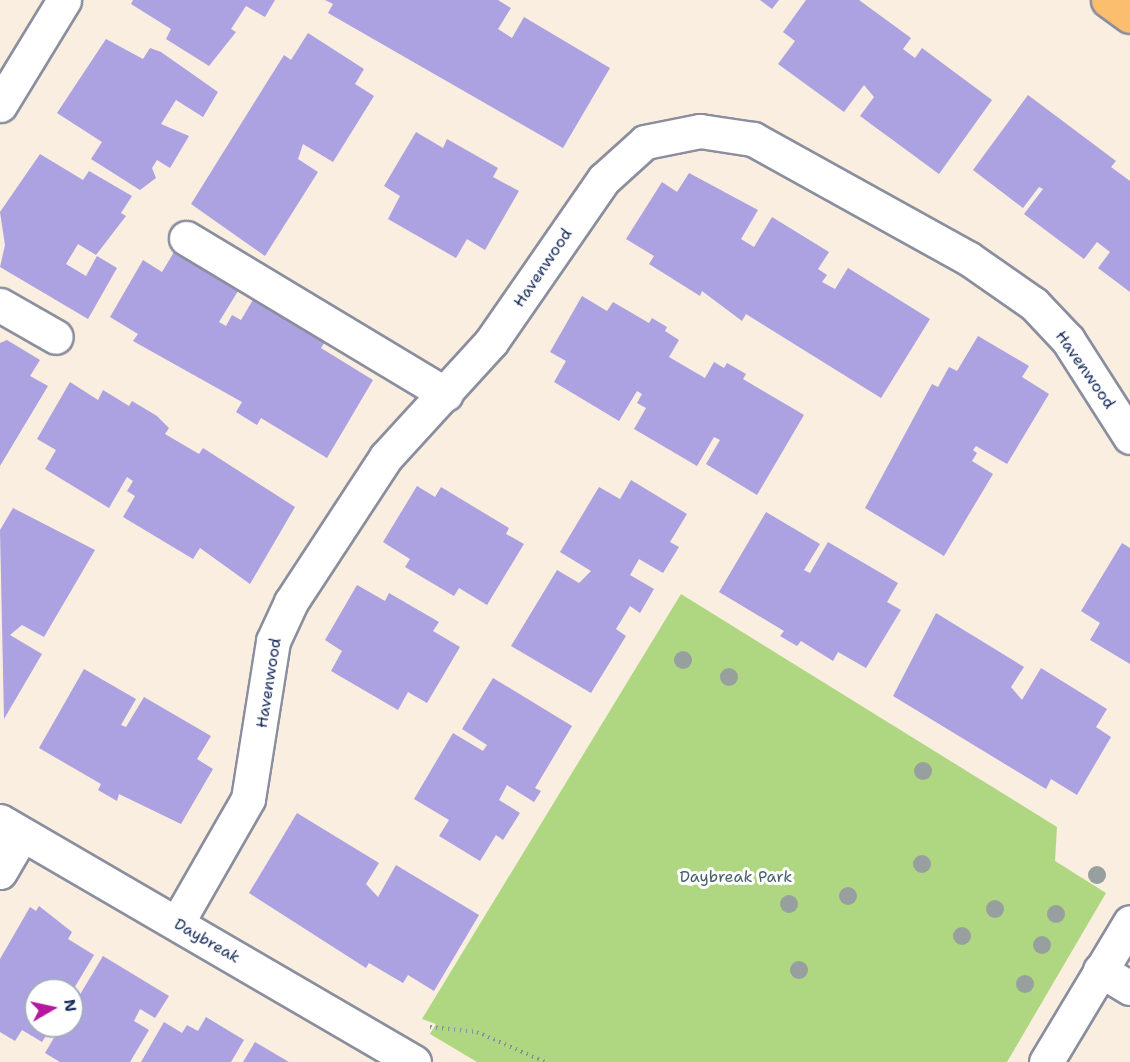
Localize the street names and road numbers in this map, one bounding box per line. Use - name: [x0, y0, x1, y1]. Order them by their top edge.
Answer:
- street label: Havenwood: [510, 225, 576, 311]
- street label: Havenwood: [1051, 327, 1119, 413]
- street label: Havenwood: [252, 637, 286, 729]
- street label: Daybreak: [171, 914, 243, 968]

